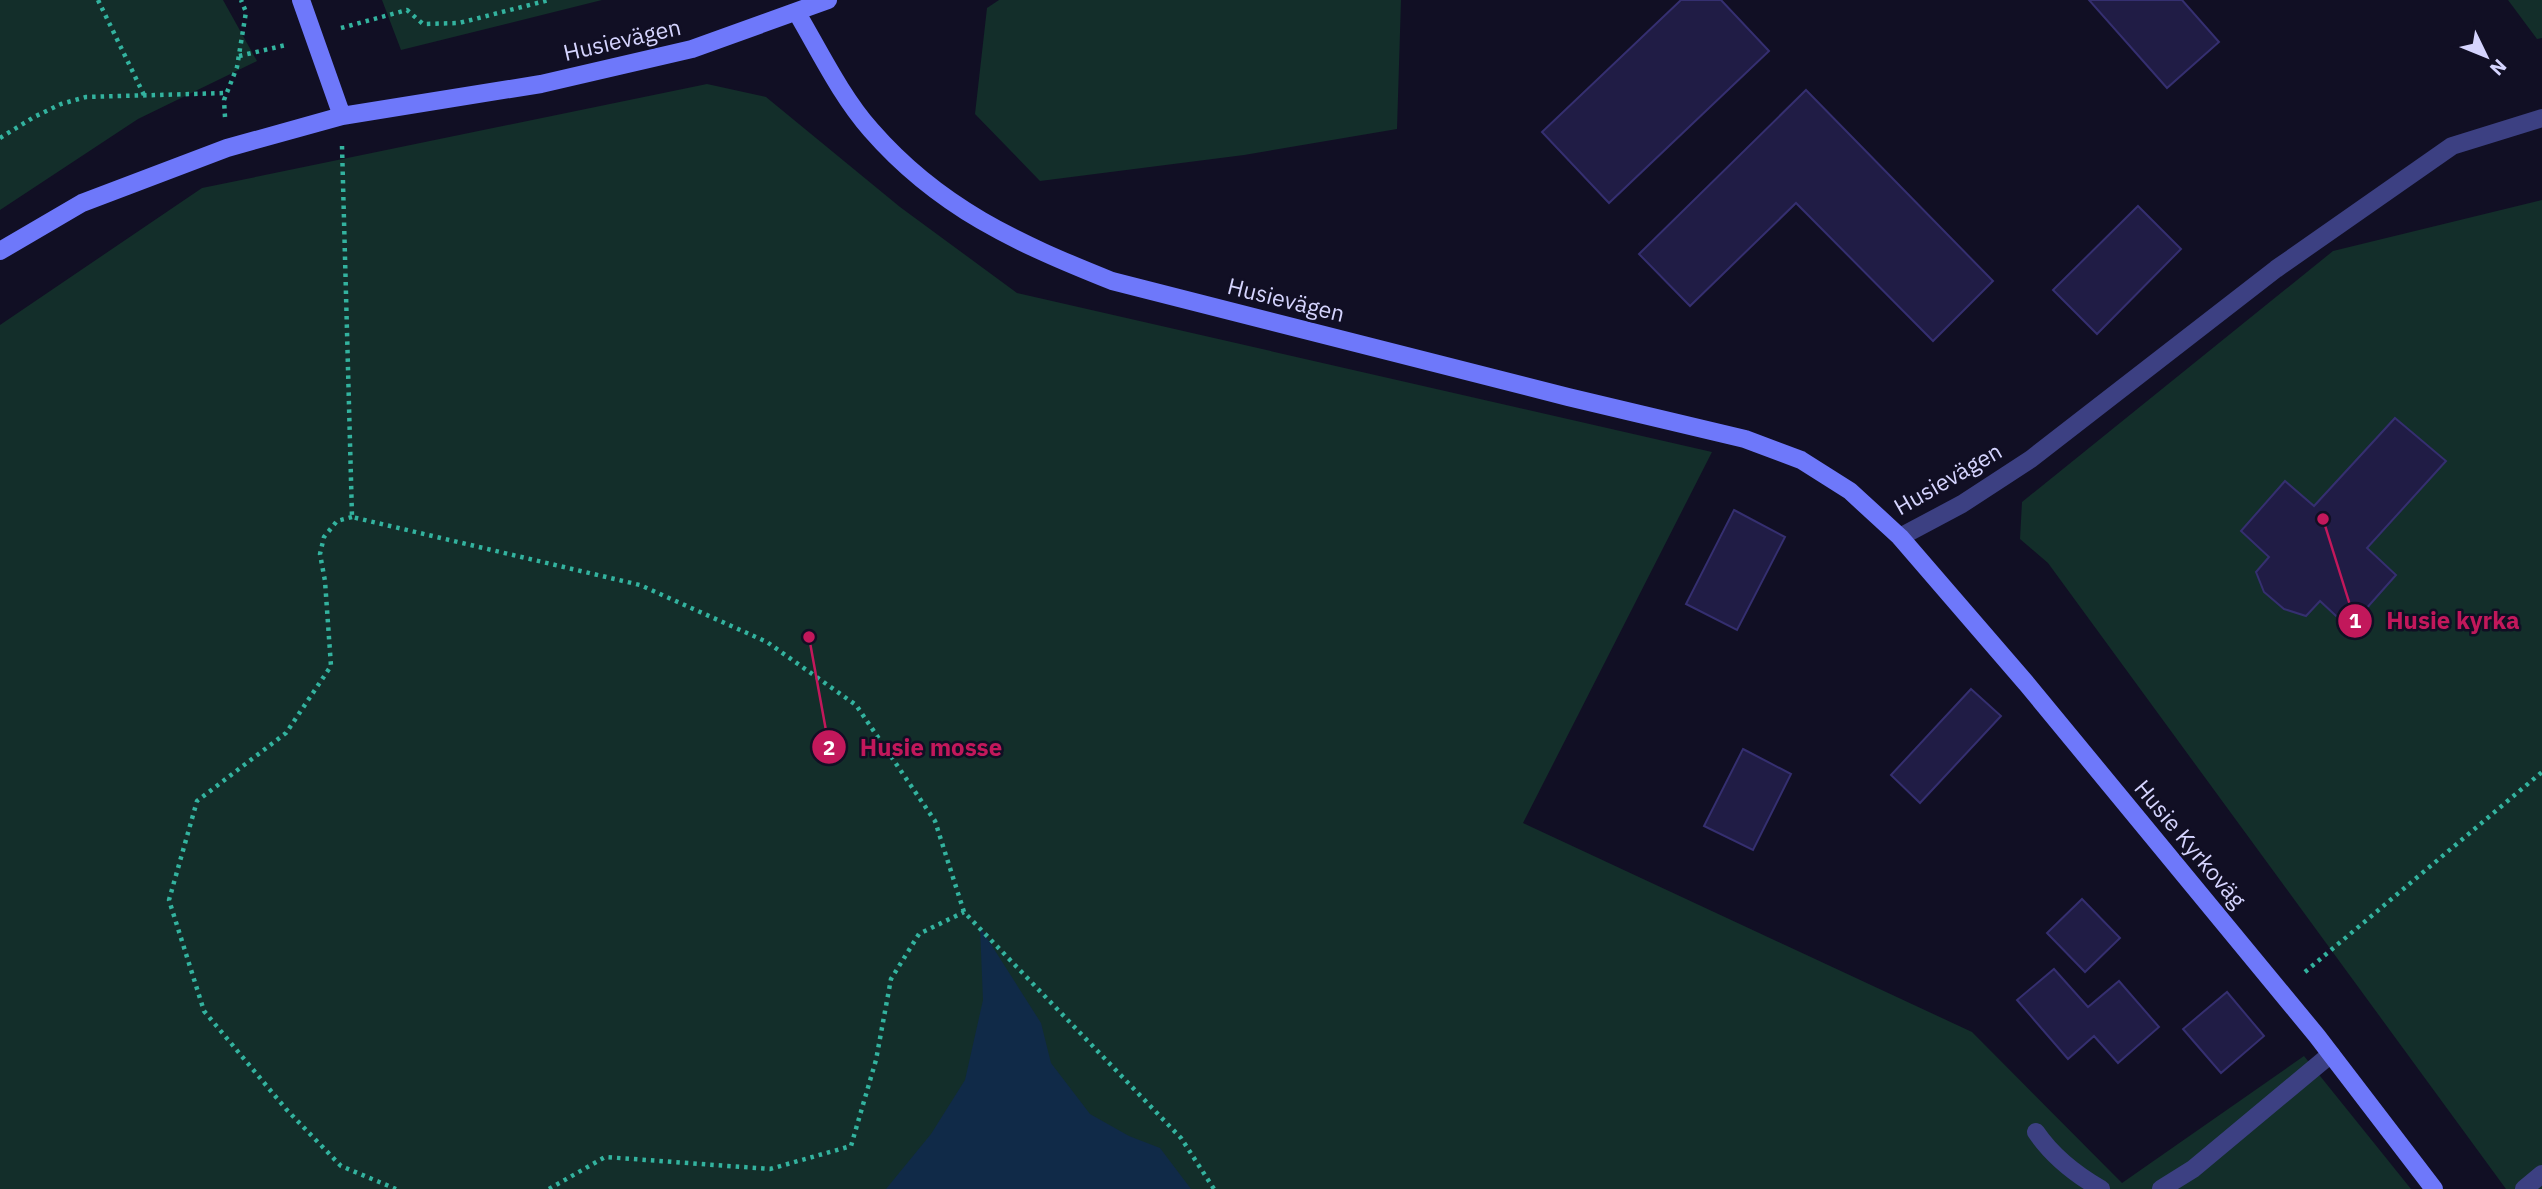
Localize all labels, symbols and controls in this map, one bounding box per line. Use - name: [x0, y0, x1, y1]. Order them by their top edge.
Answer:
- street label: Husievägen: [560, 11, 684, 67]
- north arrow: [2451, 21, 2521, 91]
- text: N: [2485, 54, 2512, 81]
- street label: Husievägen: [1224, 270, 1348, 328]
- street label: Husievägen: [1888, 435, 2007, 521]
- callout: Husie kyrka: [2338, 598, 2534, 643]
- text: Husie kyrka: [2386, 604, 2520, 636]
- text: 1: [2349, 606, 2362, 634]
- callout: Husie mosse: [811, 725, 1017, 770]
- text: Husie mosse: [860, 731, 1002, 763]
- text: 2: [823, 733, 835, 761]
- street label: Husie Kyrkoväg: [2128, 773, 2253, 914]

